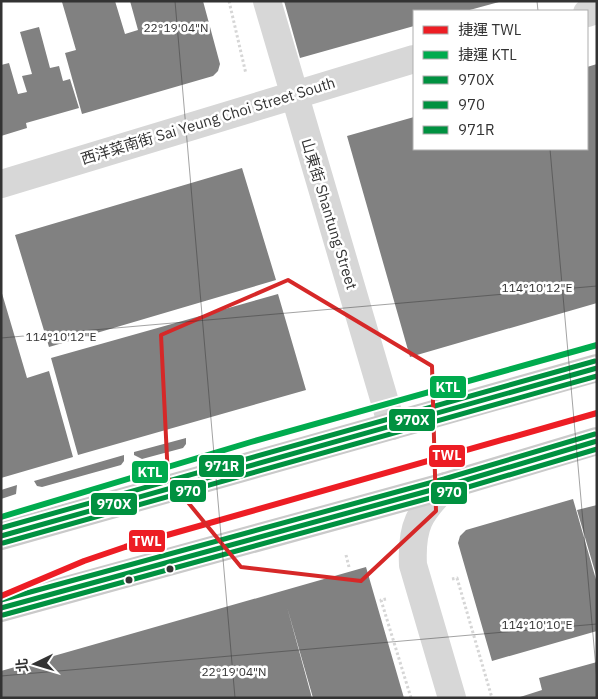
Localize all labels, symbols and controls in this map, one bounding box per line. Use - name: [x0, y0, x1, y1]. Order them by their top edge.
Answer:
- legend: [413, 10, 588, 150]
- text: 22°19'04"N: [143, 20, 209, 35]
- text: 捷運 TWL: [458, 20, 522, 39]
- text: 捷運 KTL: [458, 45, 517, 64]
- text: 970X: [458, 70, 494, 89]
- street label: 西洋菜南街 Sai Yeung Choi Street South: [78, 73, 337, 168]
- text: 970: [458, 95, 485, 114]
- text: 971R: [458, 120, 495, 139]
- street label: 山東街 Shantung Street: [297, 136, 362, 292]
- text: 114°10'12"E: [502, 280, 572, 295]
- text: 114°10'12"E: [26, 329, 96, 344]
- line badge: KTL: [429, 375, 467, 399]
- text: KTL: [436, 378, 461, 396]
- line badge: 970X: [388, 408, 436, 432]
- text: 970X: [395, 411, 430, 429]
- line badge: TWL: [428, 444, 466, 468]
- text: TWL: [432, 446, 462, 464]
- line badge: 971R: [198, 454, 245, 478]
- text: 971R: [205, 457, 239, 475]
- line badge: KTL: [131, 460, 169, 484]
- text: KTL: [138, 463, 163, 481]
- line badge: 970: [169, 479, 207, 503]
- line badge: 970: [430, 481, 468, 505]
- text: 970: [175, 482, 201, 500]
- text: 970: [436, 483, 462, 501]
- line badge: 970X: [90, 492, 138, 516]
- text: 970X: [97, 495, 132, 513]
- line badge: TWL: [128, 529, 166, 553]
- text: TWL: [132, 532, 162, 550]
- unlabelled marker: [165, 564, 175, 574]
- unlabelled marker: [124, 575, 134, 585]
- text: 114°10'10"E: [502, 617, 572, 632]
- north arrow: [10, 639, 60, 689]
- text: 北: [12, 657, 32, 673]
- text: 22°19'04"N: [201, 664, 267, 679]

